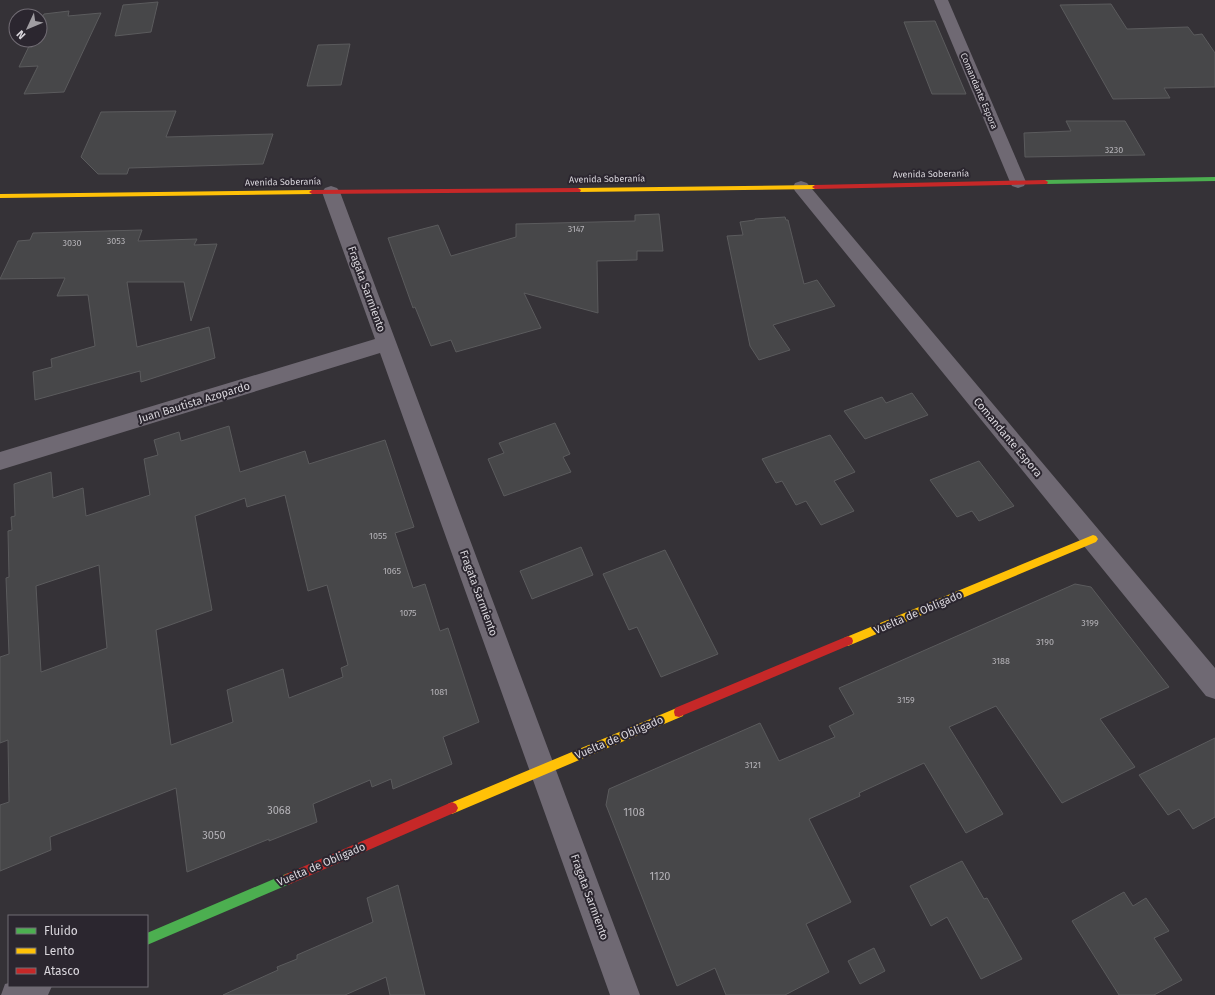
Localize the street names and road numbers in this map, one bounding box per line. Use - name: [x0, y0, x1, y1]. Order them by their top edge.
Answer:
- street label: Comandante Espora: [958, 51, 1000, 131]
- street label: Avenida Soberanía: [893, 168, 969, 180]
- street label: Avenida Soberanía: [569, 173, 645, 185]
- street label: Avenida Soberanía: [245, 176, 321, 188]
- street label: Fragata Sarmiento: [345, 244, 388, 334]
- street label: Juan Bautista Azopardo: [137, 379, 251, 426]
- street label: Comandante Espora: [971, 395, 1045, 480]
- street label: Fragata Sarmiento: [457, 548, 500, 638]
- street label: Vuelta de Obligado: [872, 588, 964, 637]
- street label: Vuelta de Obligado: [573, 713, 665, 762]
- street label: Vuelta de Obligado: [275, 840, 367, 889]
- street label: Fragata Sarmiento: [568, 852, 611, 942]

